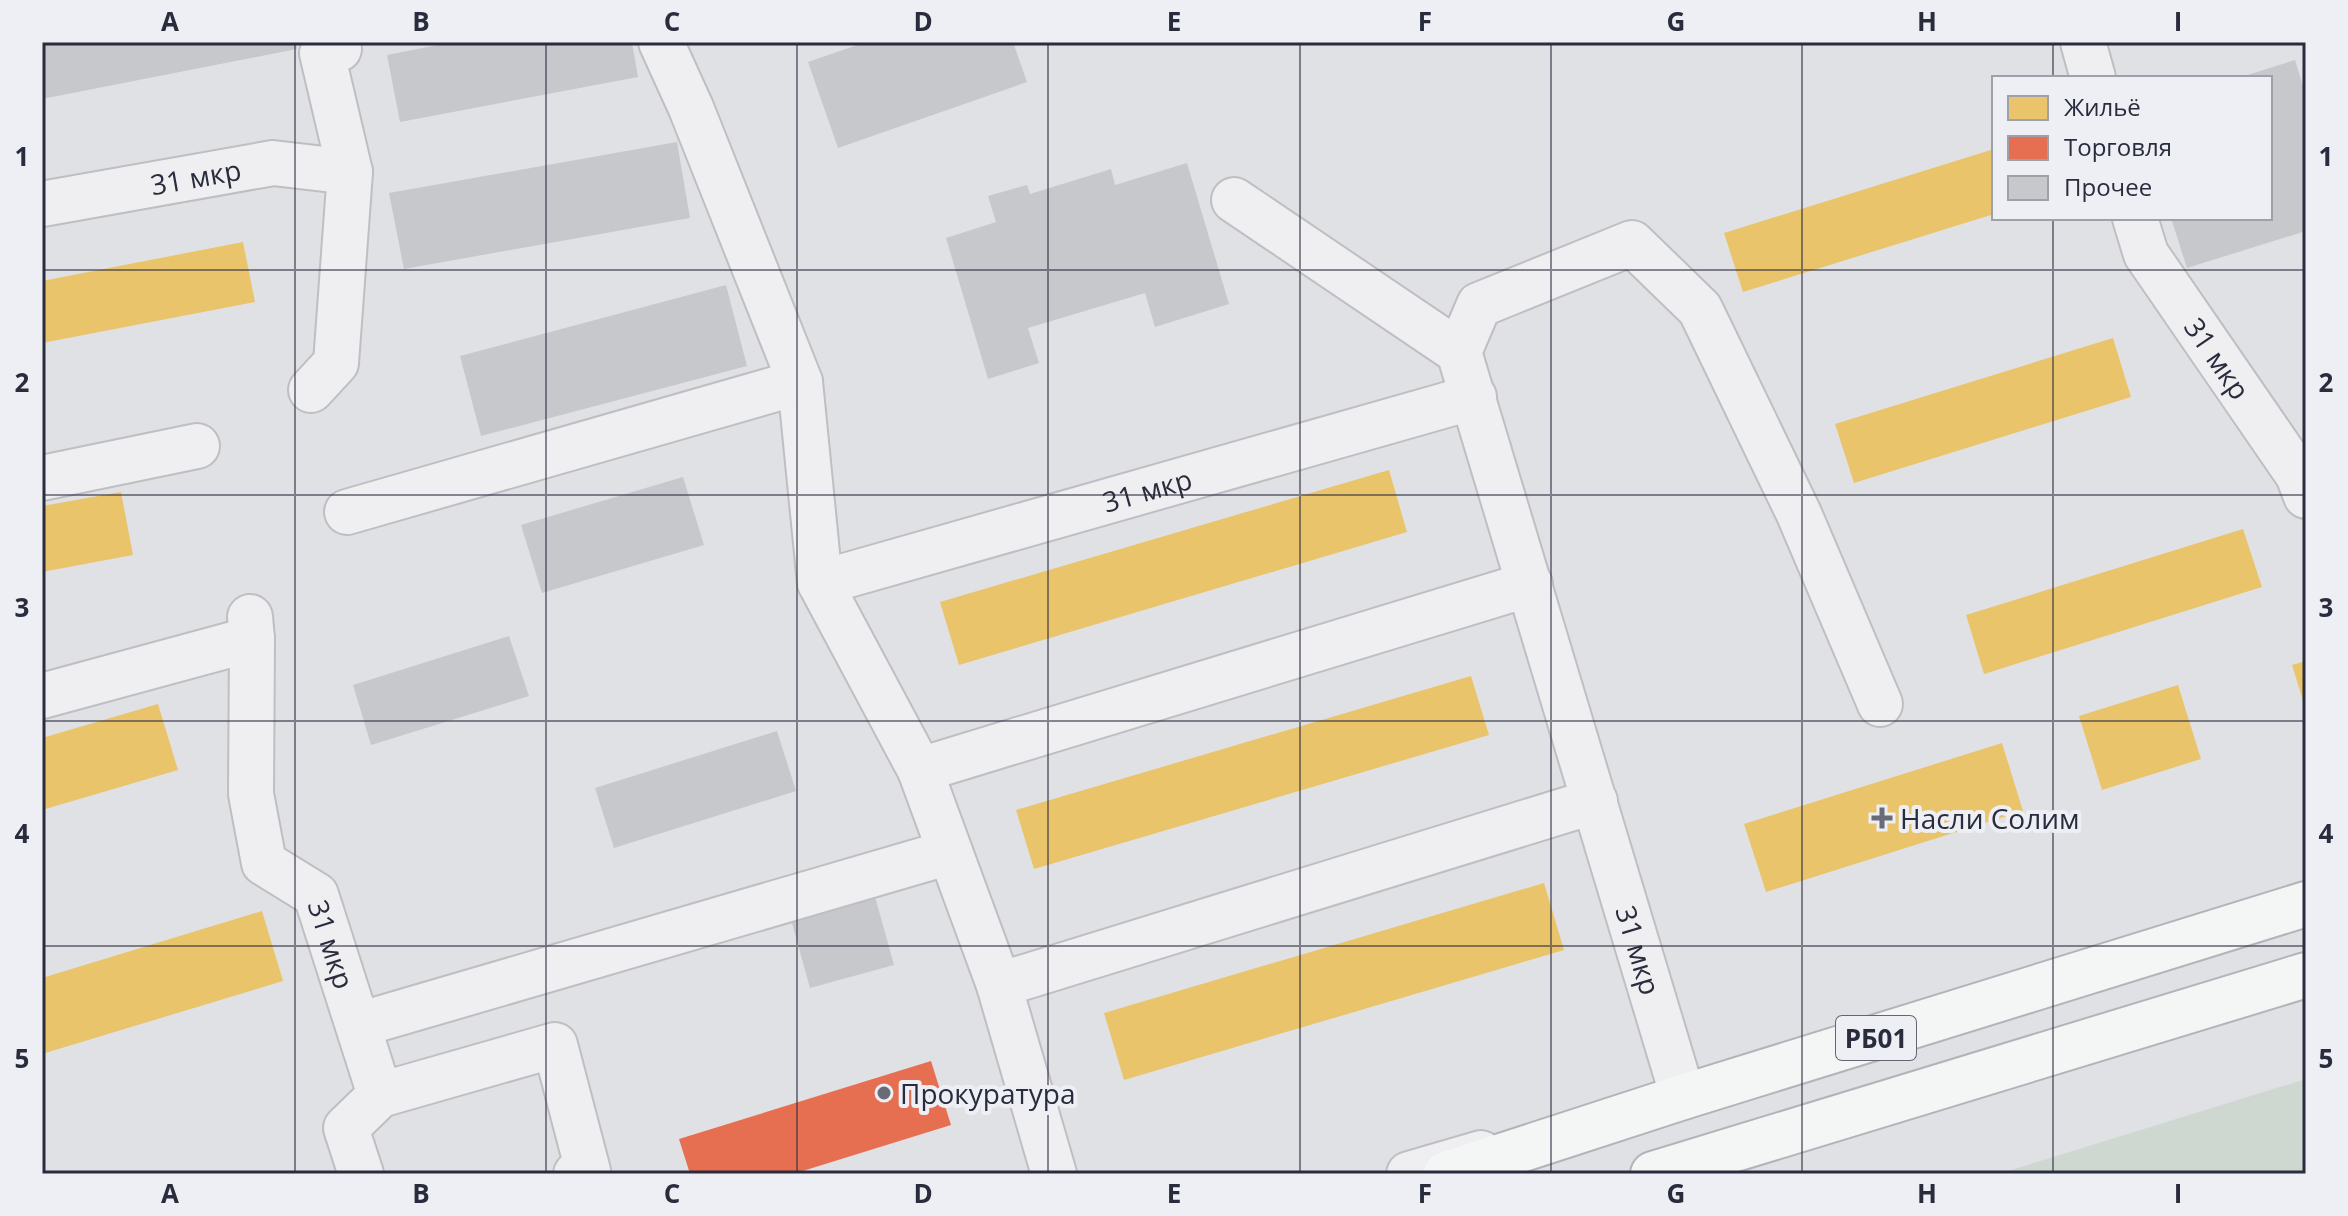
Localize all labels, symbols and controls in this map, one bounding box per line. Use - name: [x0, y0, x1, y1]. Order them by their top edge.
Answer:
- text: A: [161, 3, 179, 39]
- text: B: [412, 3, 430, 39]
- text: C: [664, 3, 680, 39]
- text: D: [913, 3, 933, 39]
- text: E: [1167, 3, 1181, 39]
- text: F: [1418, 3, 1432, 39]
- text: G: [1667, 3, 1685, 39]
- text: H: [1917, 3, 1937, 39]
- text: I: [2174, 3, 2182, 39]
- legend: [1992, 76, 2272, 220]
- text: Жильё: [2064, 90, 2141, 123]
- text: Торговля: [2064, 130, 2172, 163]
- text: 1: [15, 138, 29, 174]
- text: 1: [2319, 138, 2333, 174]
- street label: 31 мкр: [147, 150, 244, 203]
- text: Прочее: [2064, 170, 2152, 203]
- street label: 31 мкр: [2176, 310, 2259, 407]
- text: 2: [15, 364, 30, 400]
- text: 2: [2319, 364, 2334, 400]
- street label: 31 мкр: [1098, 459, 1196, 521]
- text: 3: [15, 589, 29, 625]
- text: 3: [2319, 589, 2333, 625]
- place label: Насли Солим: [1900, 799, 2080, 837]
- marker: Насли Солим: [1871, 807, 1893, 829]
- text: 4: [15, 815, 30, 851]
- text: 4: [2319, 815, 2334, 851]
- street label: 31 мкр: [300, 895, 364, 994]
- street label: 31 мкр: [1607, 901, 1670, 999]
- road number: РБ01: [1836, 1016, 1916, 1060]
- text: 5: [15, 1040, 29, 1076]
- text: 5: [2319, 1040, 2333, 1076]
- place label: Прокуратура: [900, 1074, 1075, 1112]
- marker: Прокуратура: [875, 1084, 893, 1102]
- text: A: [161, 1175, 179, 1211]
- text: B: [412, 1175, 430, 1211]
- text: C: [664, 1175, 680, 1211]
- text: D: [913, 1175, 933, 1211]
- text: E: [1167, 1175, 1181, 1211]
- text: F: [1418, 1175, 1432, 1211]
- text: G: [1667, 1175, 1685, 1211]
- text: H: [1917, 1175, 1937, 1211]
- text: I: [2174, 1175, 2182, 1211]

